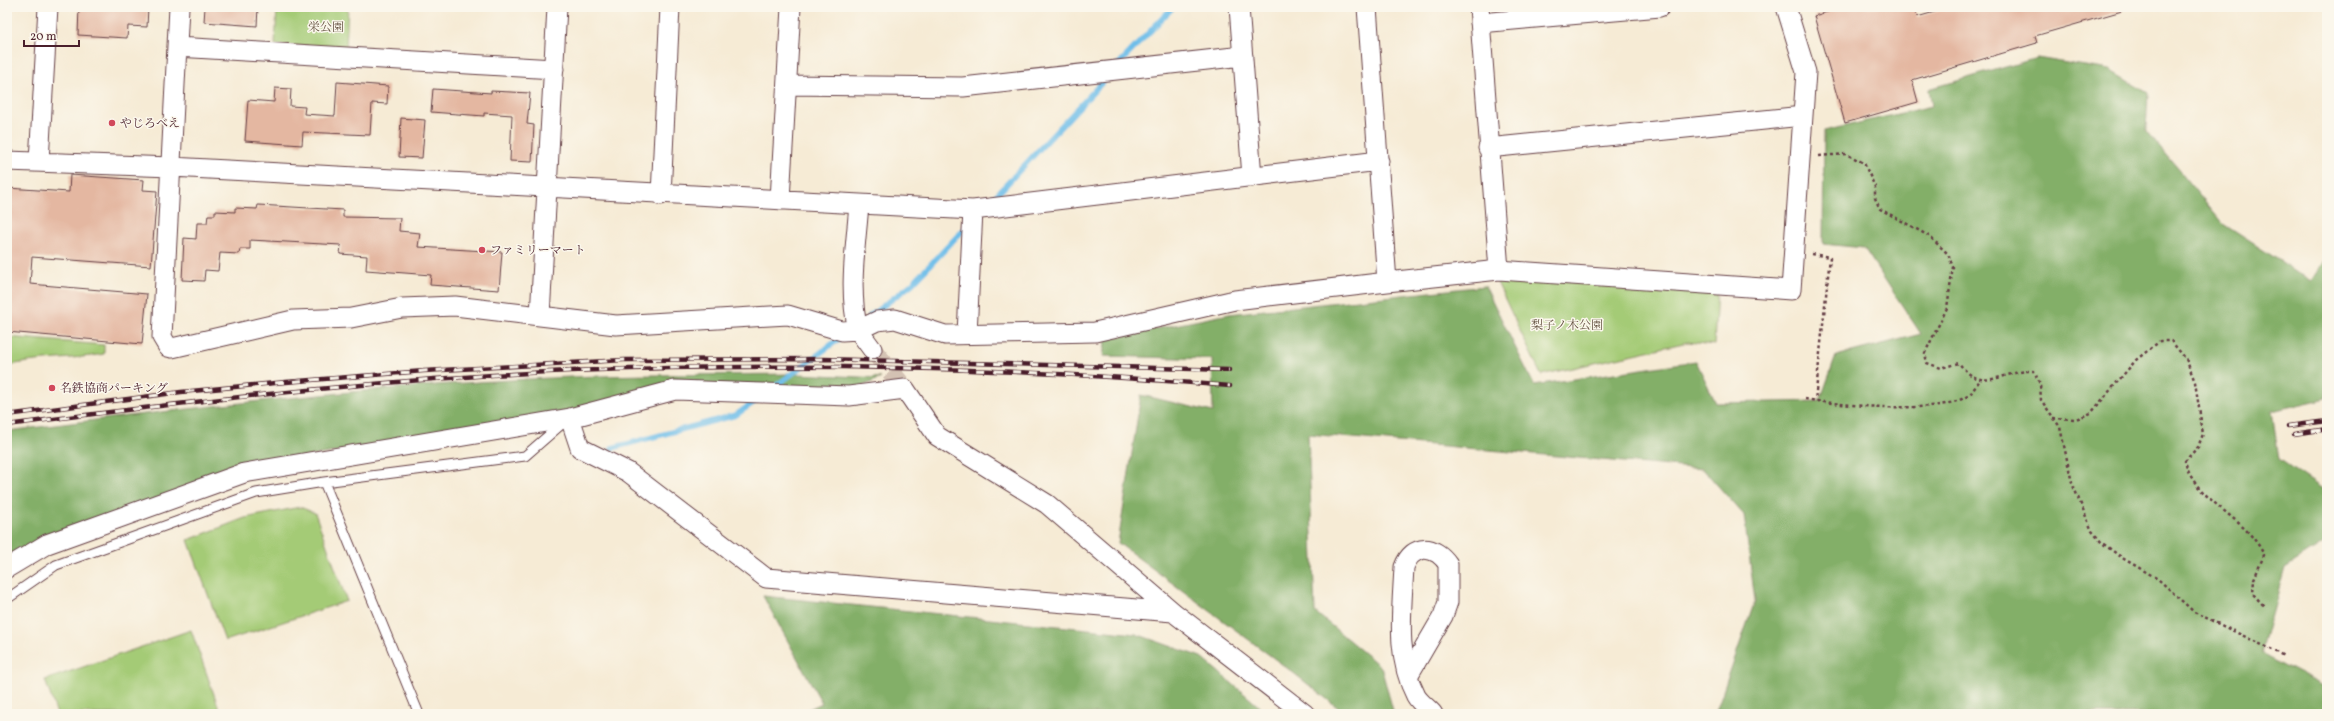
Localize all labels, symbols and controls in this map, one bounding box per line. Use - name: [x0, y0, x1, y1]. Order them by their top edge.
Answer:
- park label: 栄公園: [308, 20, 344, 36]
- scale bar: [24, 22, 79, 48]
- text: 20 m: [30, 29, 57, 45]
- place label: やじろべえ: [120, 116, 180, 132]
- marker: やじろべえ: [107, 118, 117, 128]
- place label: ファミリーマート: [490, 243, 586, 259]
- marker: ファミリーマート: [477, 245, 487, 255]
- park label: 梨子ノ木公園: [1531, 318, 1603, 334]
- place label: 名鉄協商パーキング: [60, 381, 168, 397]
- marker: 名鉄協商パーキング: [47, 383, 57, 393]

